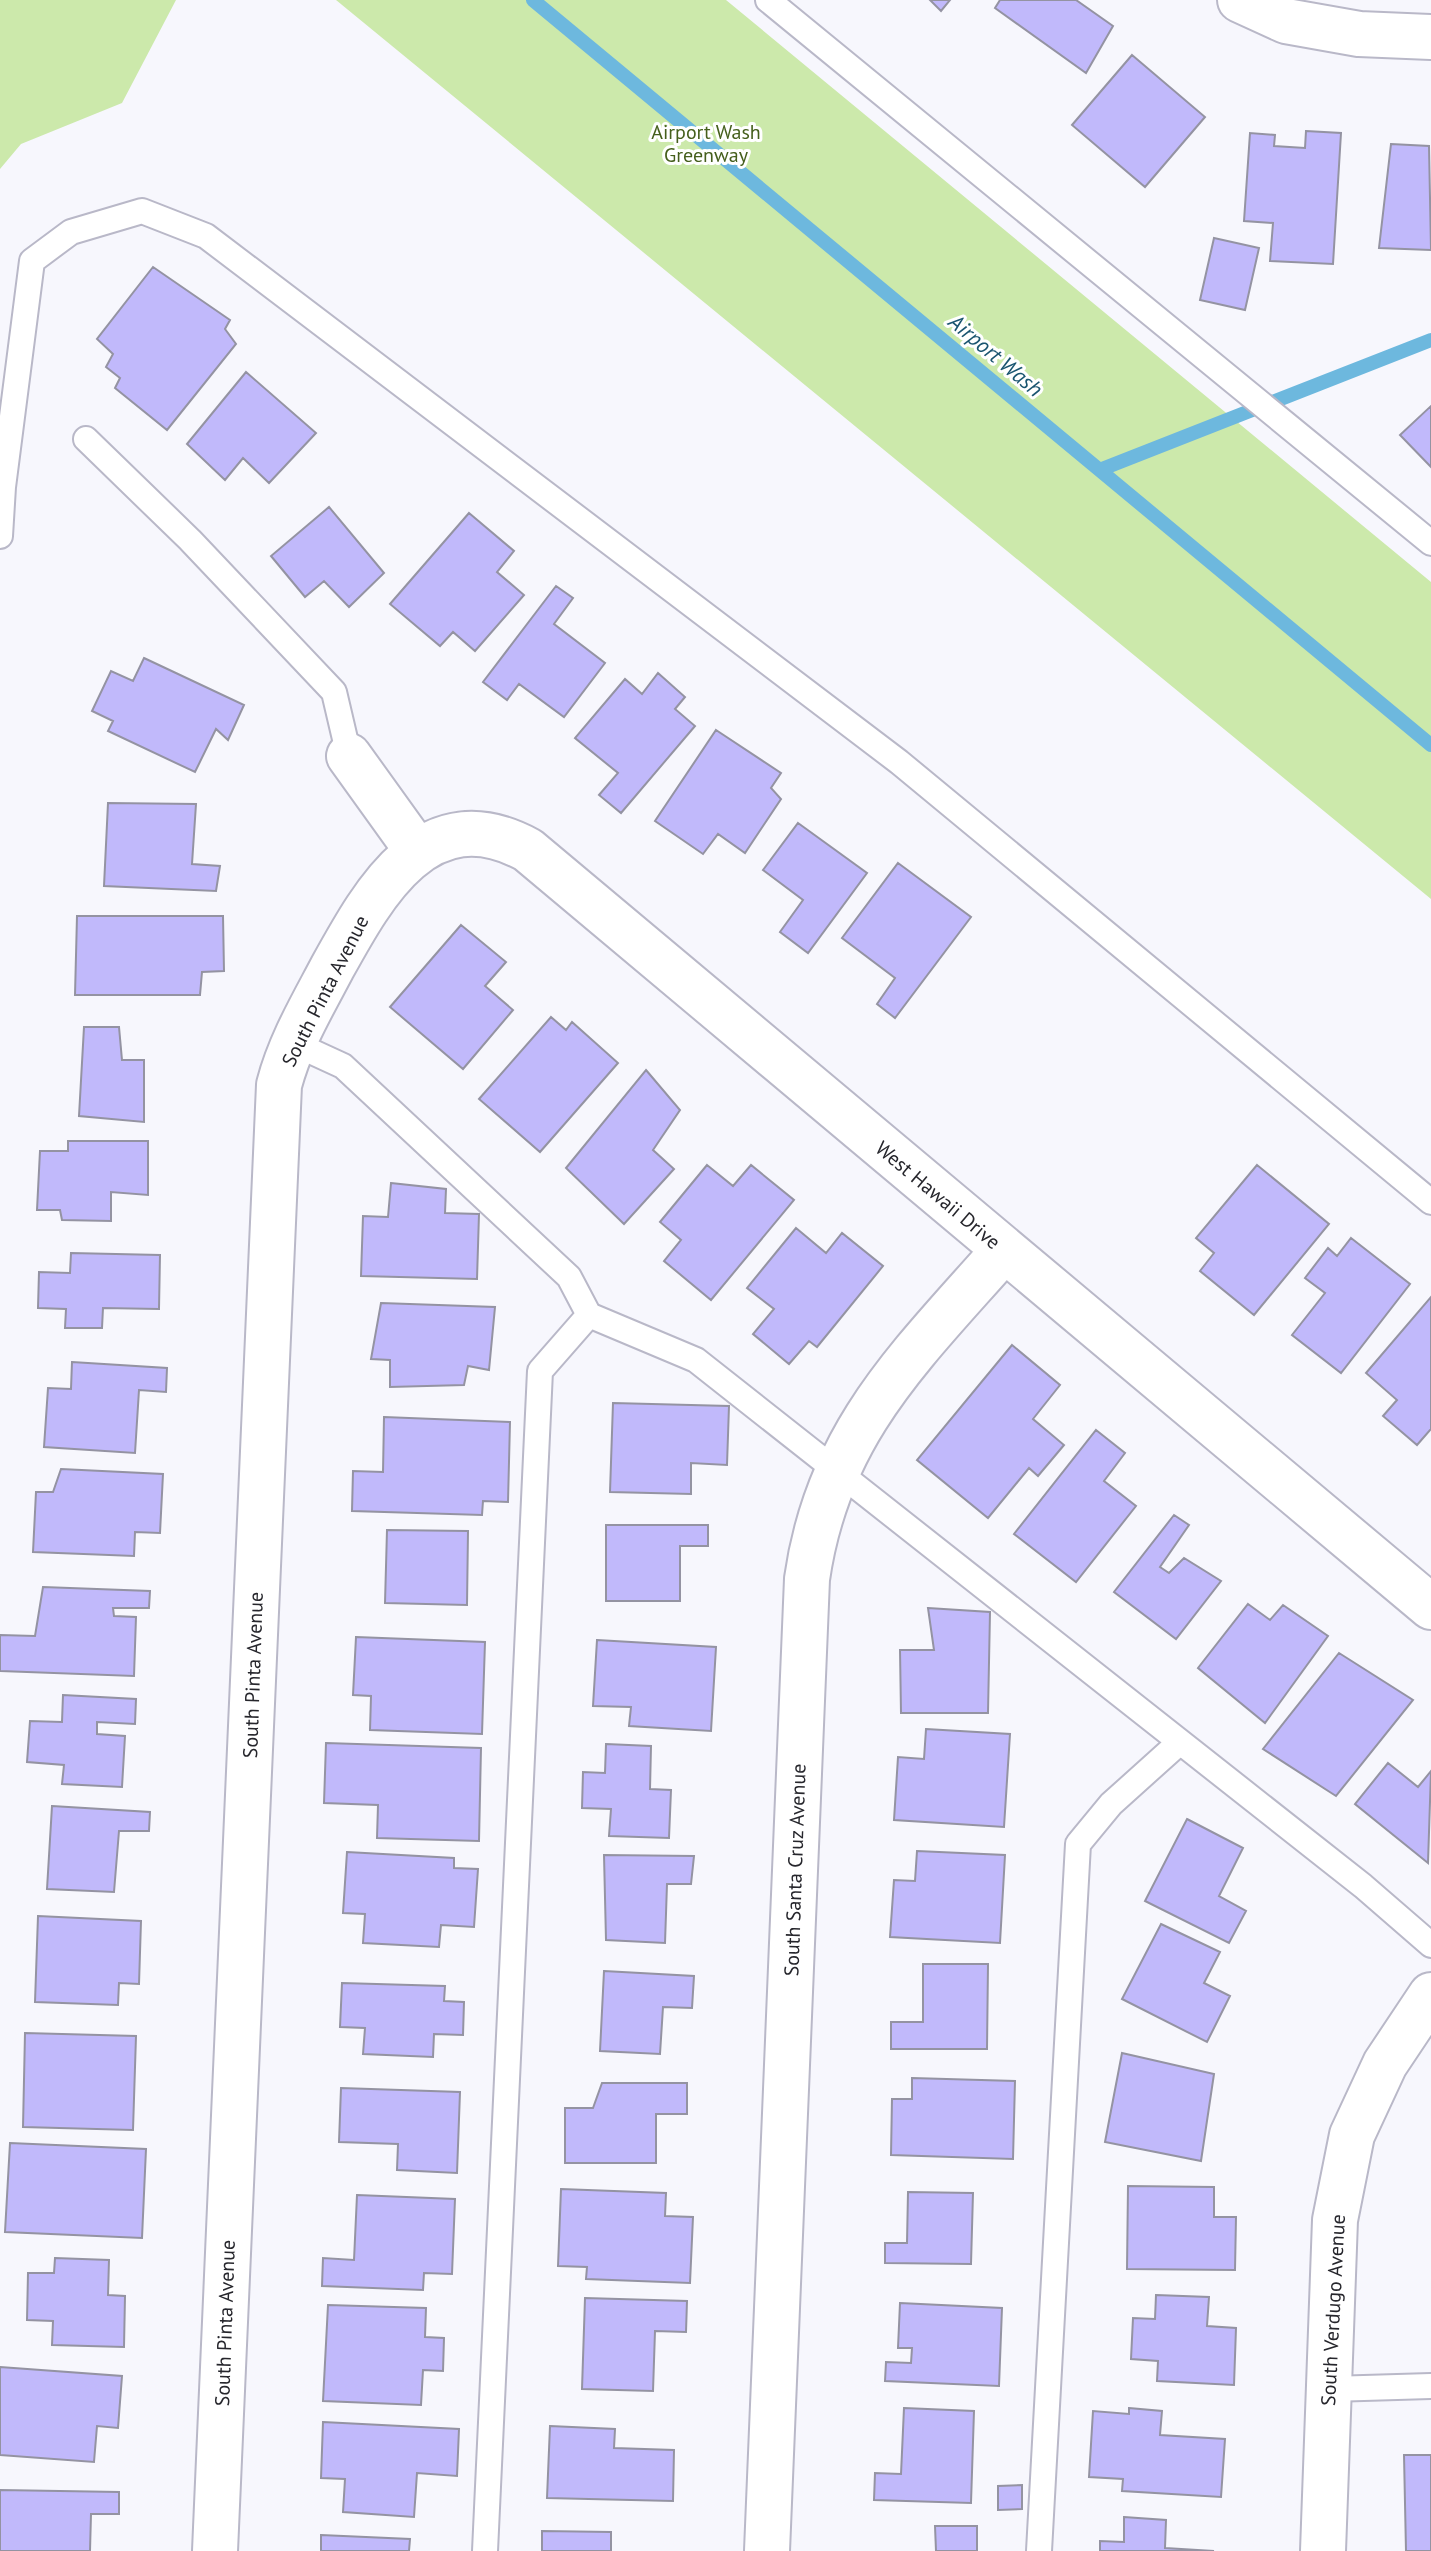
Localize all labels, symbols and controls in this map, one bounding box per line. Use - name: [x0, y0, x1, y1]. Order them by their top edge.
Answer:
- park label: Airport Wash Greenway: [651, 119, 761, 168]
- water label: Airport Wash: [942, 307, 1049, 403]
- street label: South Pinta Avenue: [276, 911, 374, 1071]
- street label: West Hawaii Drive: [870, 1135, 1006, 1255]
- street label: South Pinta Avenue: [237, 1591, 269, 1759]
- street label: South Santa Cruz Avenue: [778, 1763, 812, 1977]
- street label: South Verdugo Avenue: [1315, 2213, 1351, 2407]
- street label: South Pinta Avenue: [209, 2239, 241, 2407]

